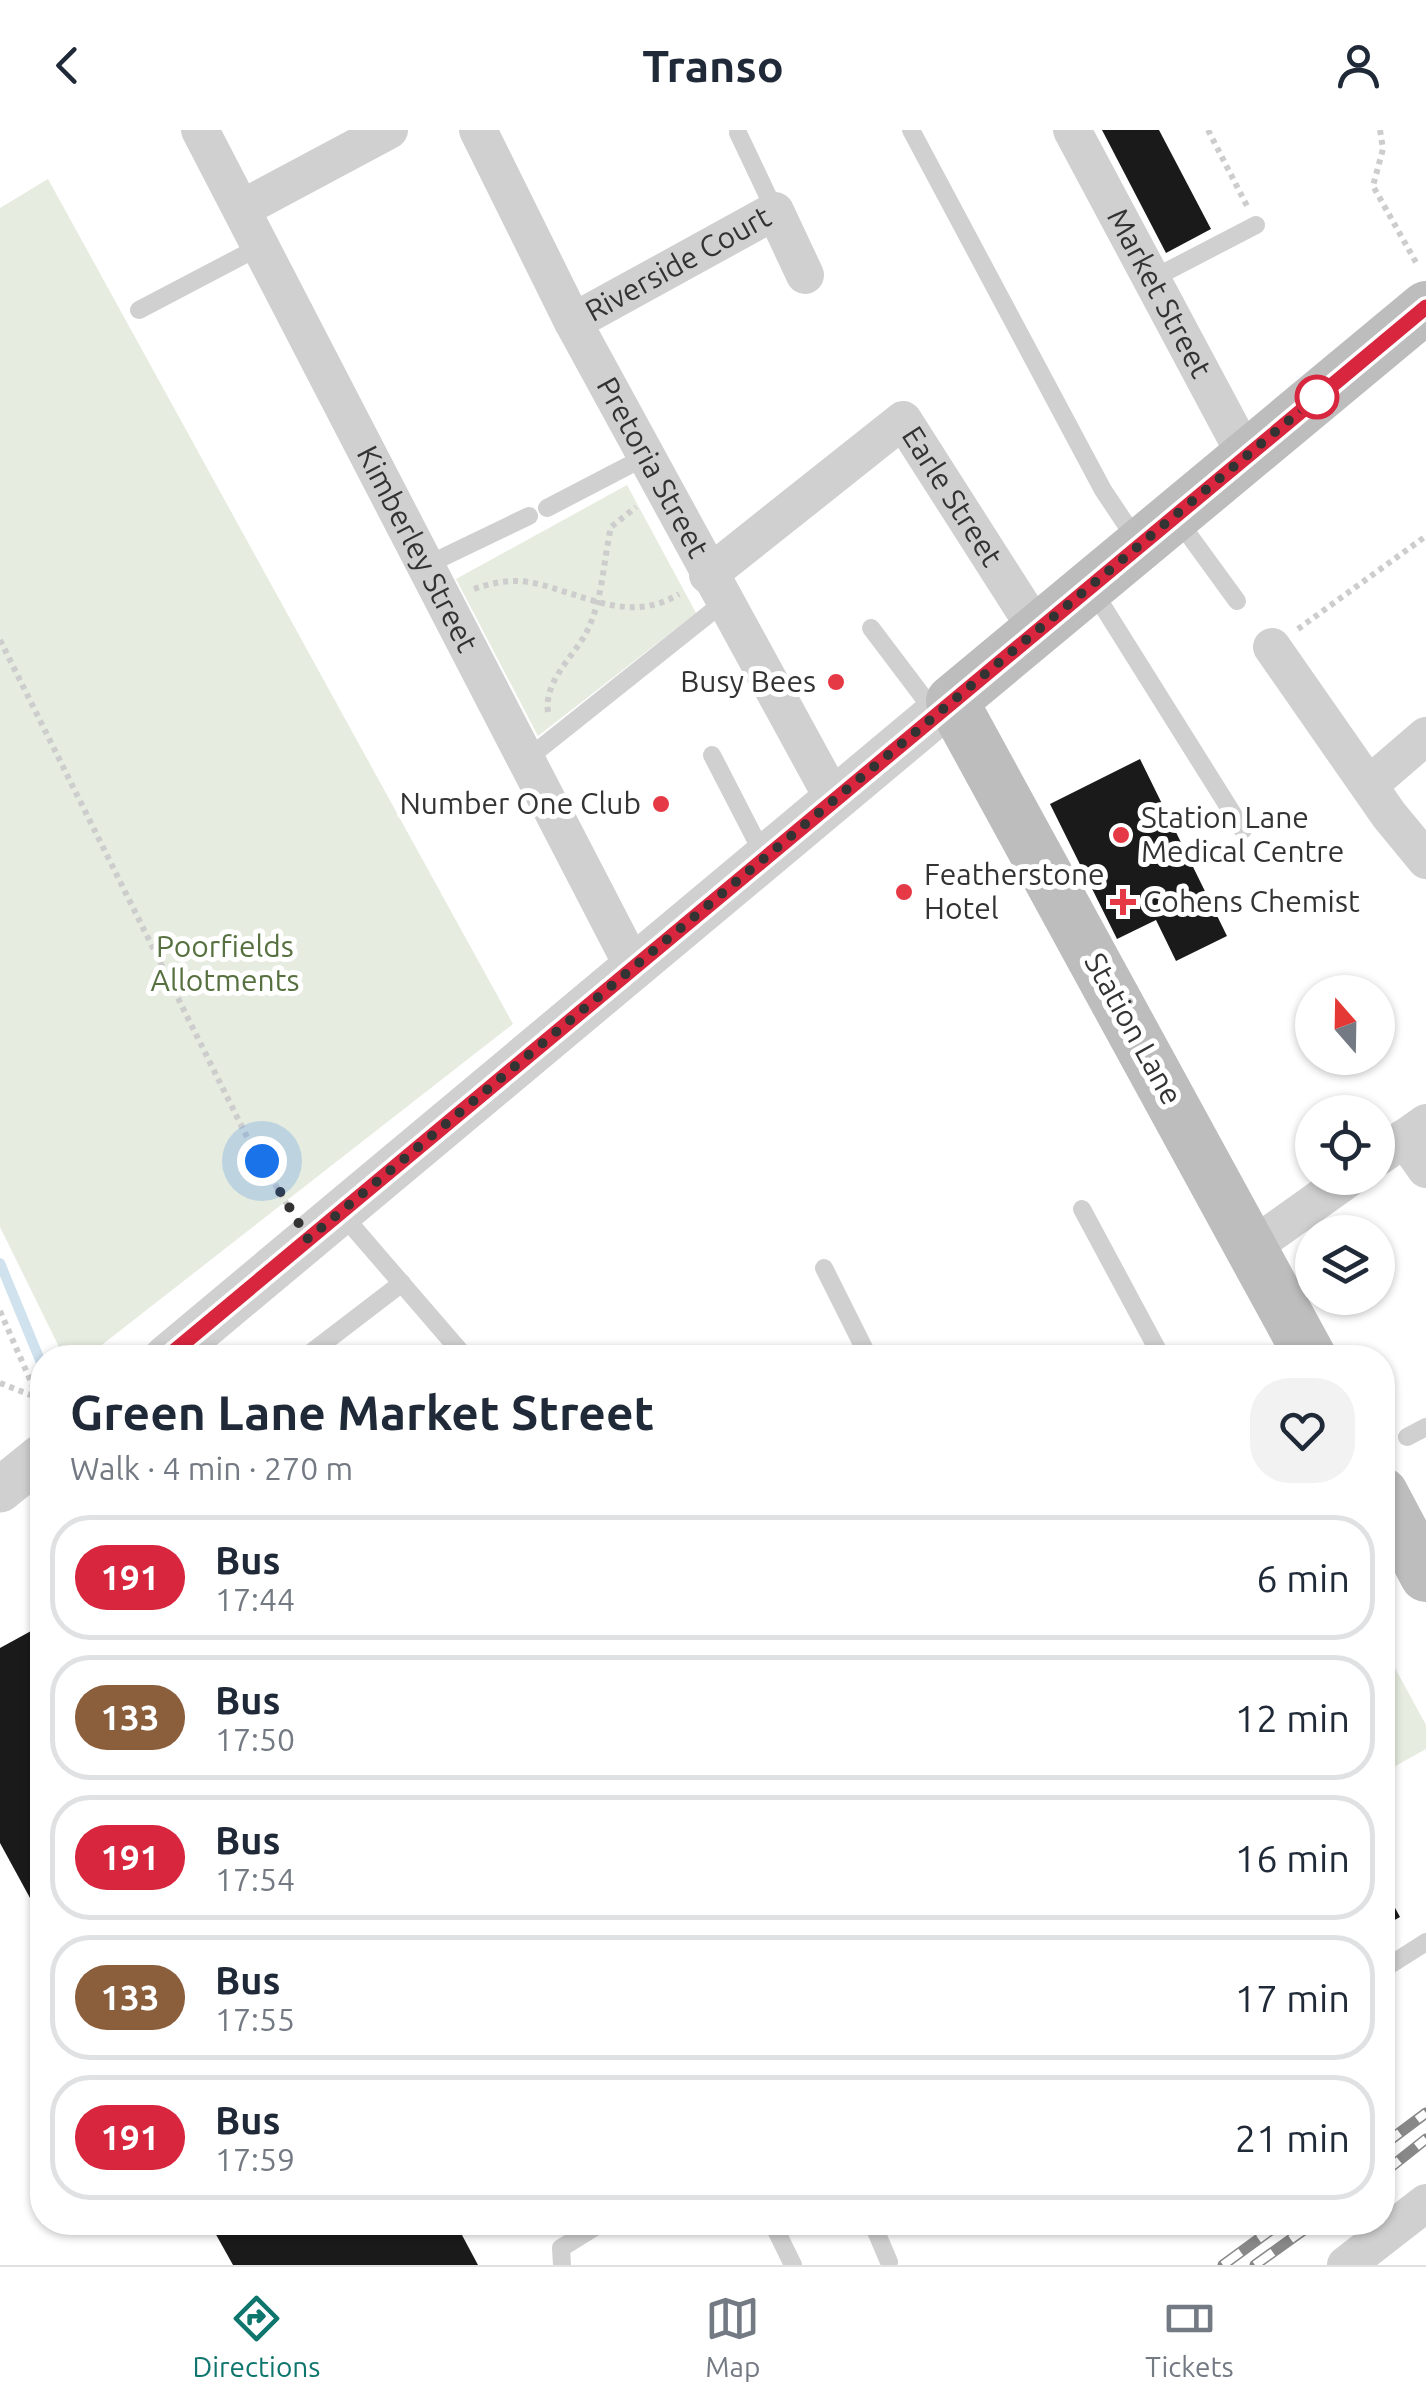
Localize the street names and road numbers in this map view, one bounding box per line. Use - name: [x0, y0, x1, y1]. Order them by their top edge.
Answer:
- street label: Riverside Court: [579, 199, 776, 328]
- street label: Market Street: [1101, 202, 1219, 383]
- street label: Pretoria Street: [591, 371, 716, 563]
- street label: Earle Street: [896, 420, 1010, 572]
- street label: Kimberley Street: [351, 440, 485, 658]
- street label: Station Lane: [1078, 947, 1189, 1110]

